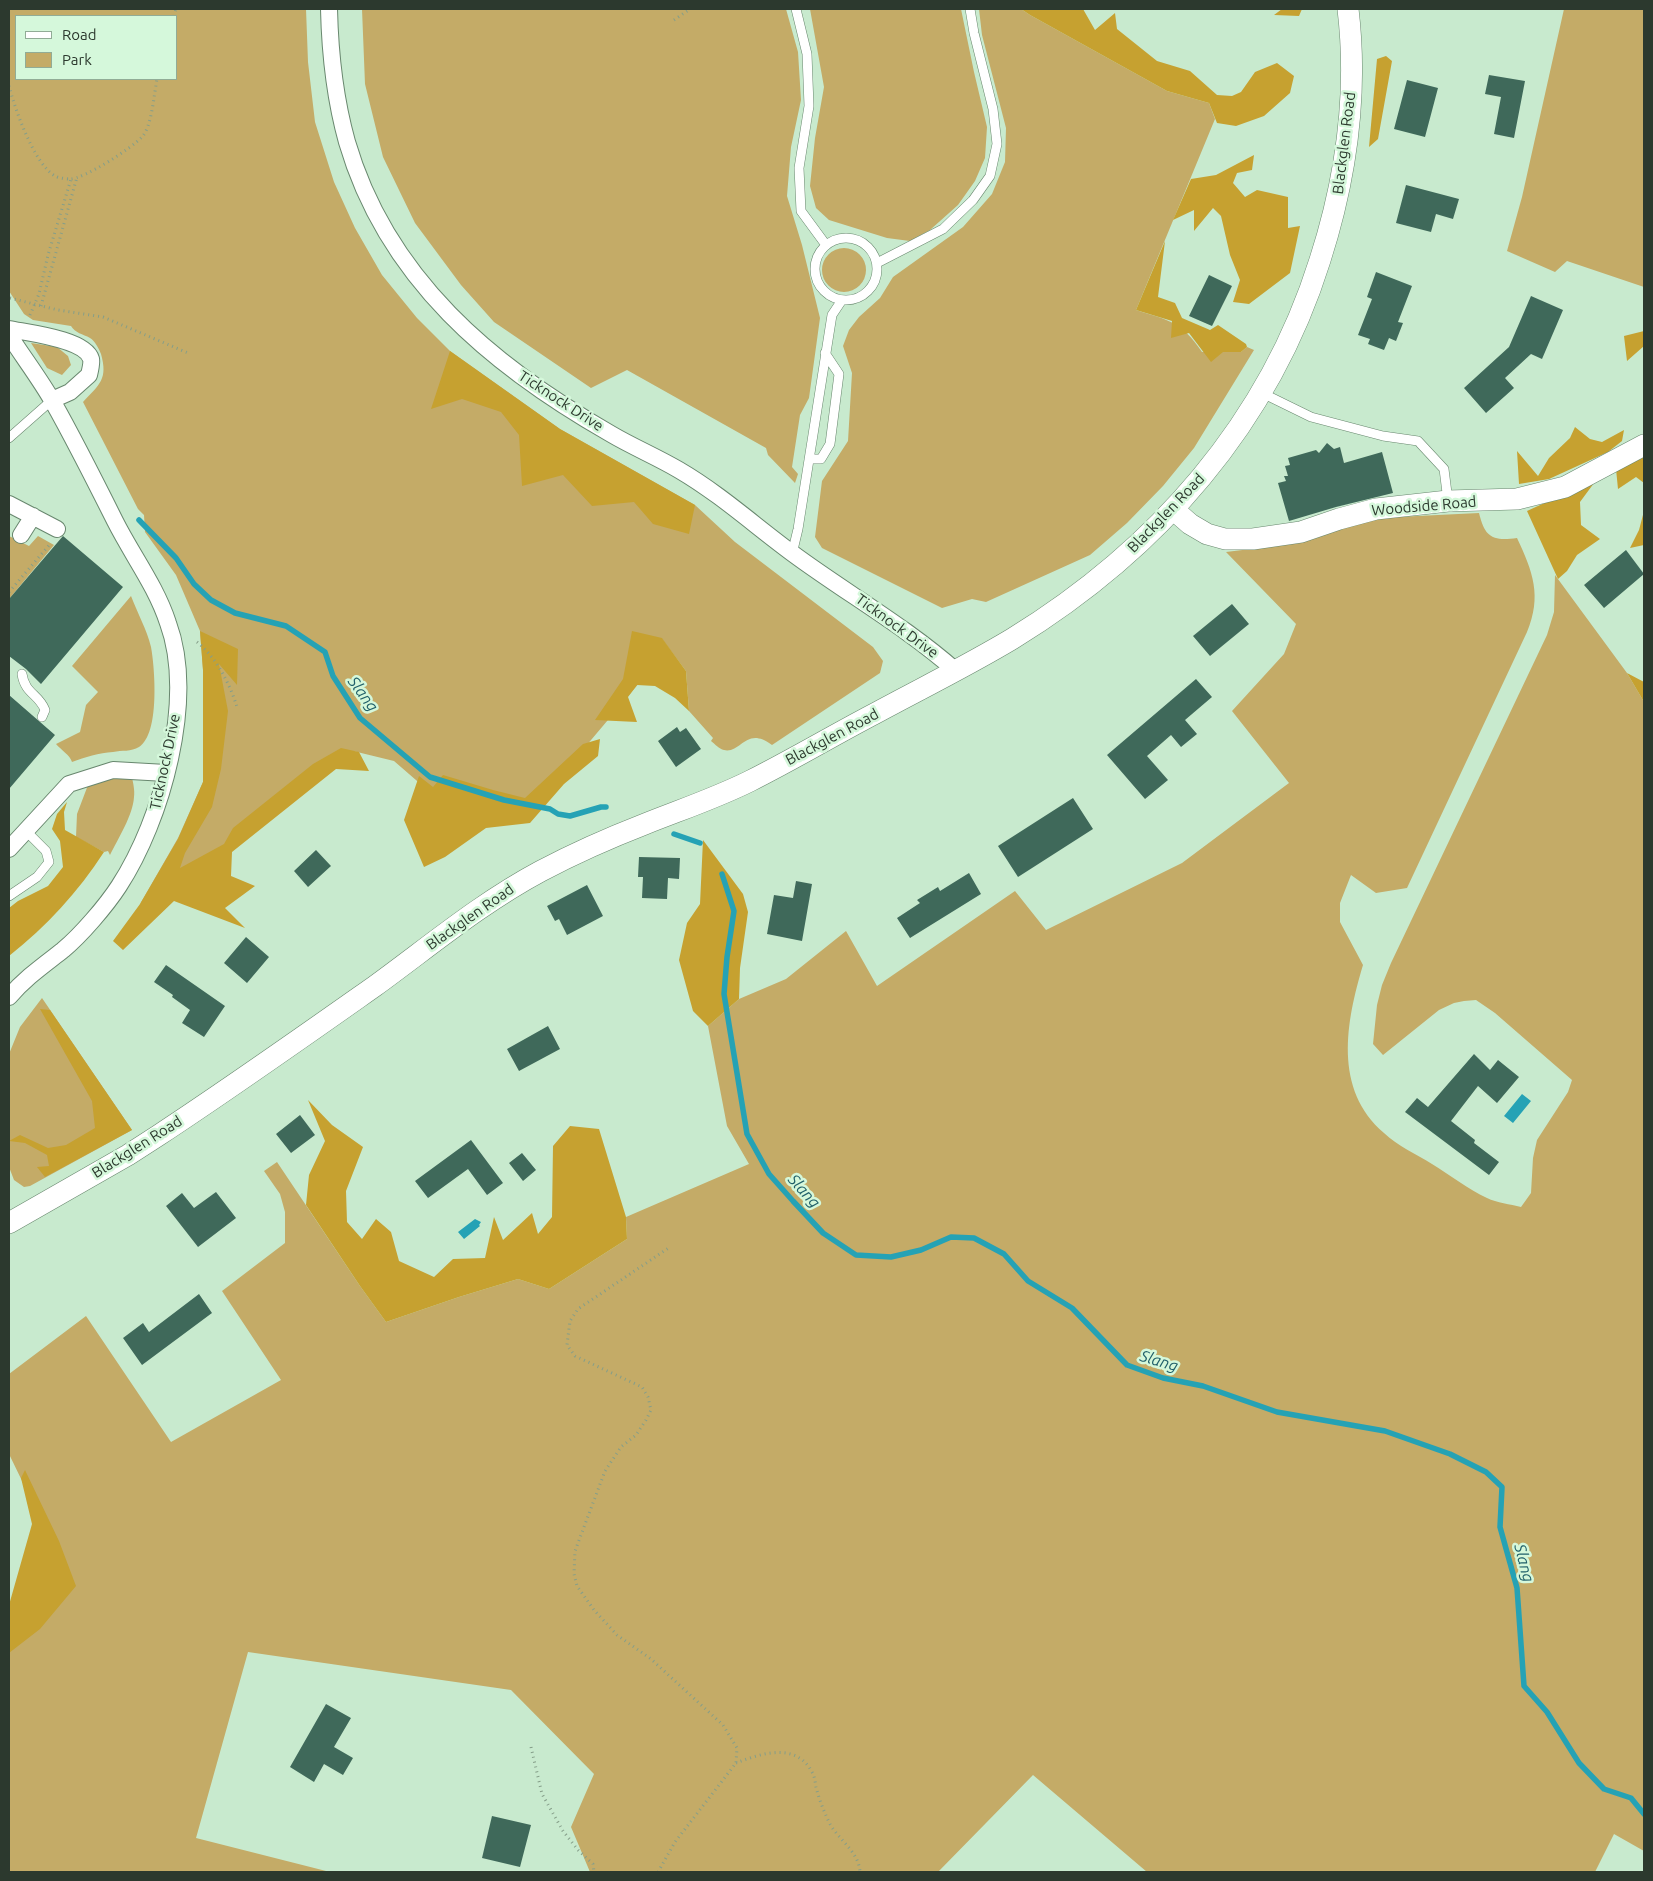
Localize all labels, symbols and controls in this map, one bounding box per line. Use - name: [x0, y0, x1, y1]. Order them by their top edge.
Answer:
- legend: [15, 15, 178, 80]
- text: Road: [62, 26, 97, 43]
- text: Park: [62, 51, 92, 68]
- street label: Blackglen Road: [1329, 91, 1359, 195]
- street label: Ticknock Drive: [515, 367, 607, 435]
- street label: Blackglen Road: [1124, 470, 1208, 556]
- street label: Woodside Road: [1371, 492, 1477, 520]
- street label: Ticknock Drive: [852, 590, 942, 662]
- water label: Slang: [344, 673, 382, 715]
- street label: Blackglen Road: [782, 705, 882, 769]
- street label: Ticknock Drive: [146, 712, 184, 812]
- street label: Blackglen Road: [423, 880, 517, 954]
- street label: Blackglen Road: [89, 1112, 185, 1182]
- water label: Slang: [784, 1170, 824, 1212]
- water label: Slang: [1138, 1346, 1180, 1376]
- water label: Slang: [1510, 1542, 1538, 1584]

